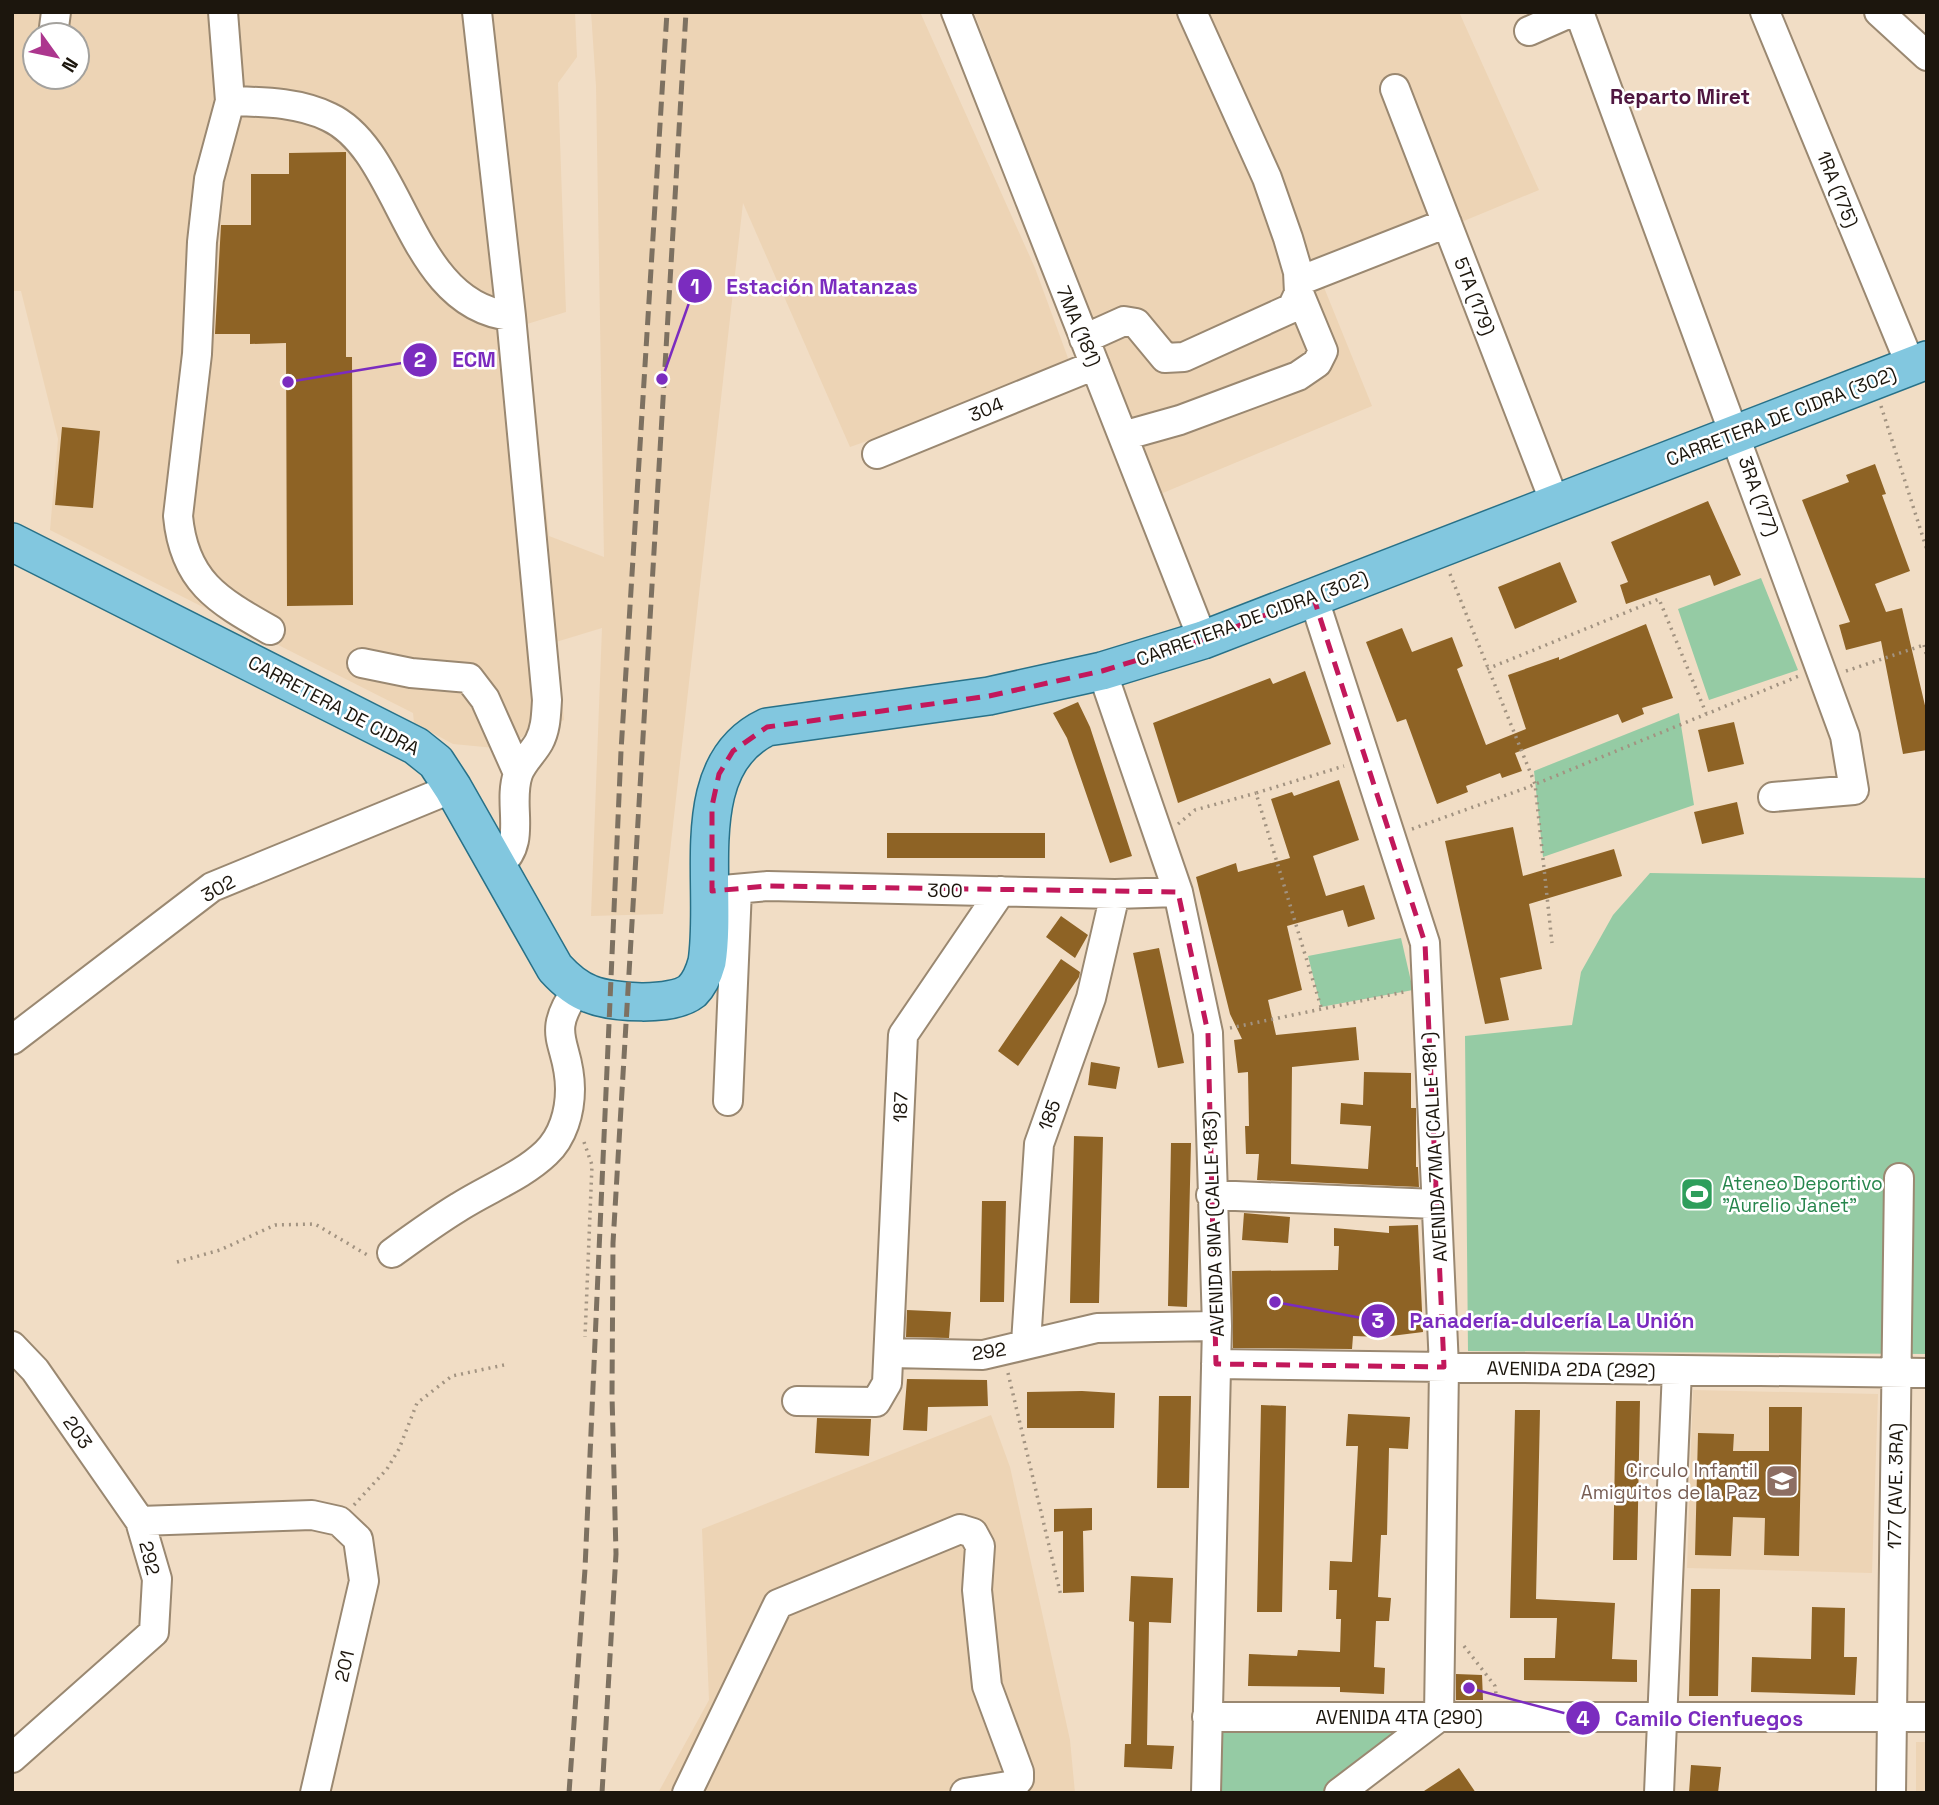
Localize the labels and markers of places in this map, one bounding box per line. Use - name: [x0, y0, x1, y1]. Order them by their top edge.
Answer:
- callout: Estación Matanzas: [678, 265, 932, 307]
- callout: ECM: [403, 339, 509, 381]
- place label: Ateneo Deportivo "Aurelio Janet": [1722, 1171, 1883, 1218]
- sports icon: Ateneo Deportivo "Aurelio Janet": [1678, 1175, 1716, 1213]
- callout: Panadería-dulcería La Unión: [1360, 1300, 1708, 1342]
- place label: Circulo Infantil Amiguitos de la Paz: [1581, 1458, 1758, 1505]
- school or university icon: Circulo Infantil Amiguitos de la Paz: [1763, 1462, 1801, 1500]
- callout: Camilo Cienfuegos: [1566, 1697, 1817, 1739]

